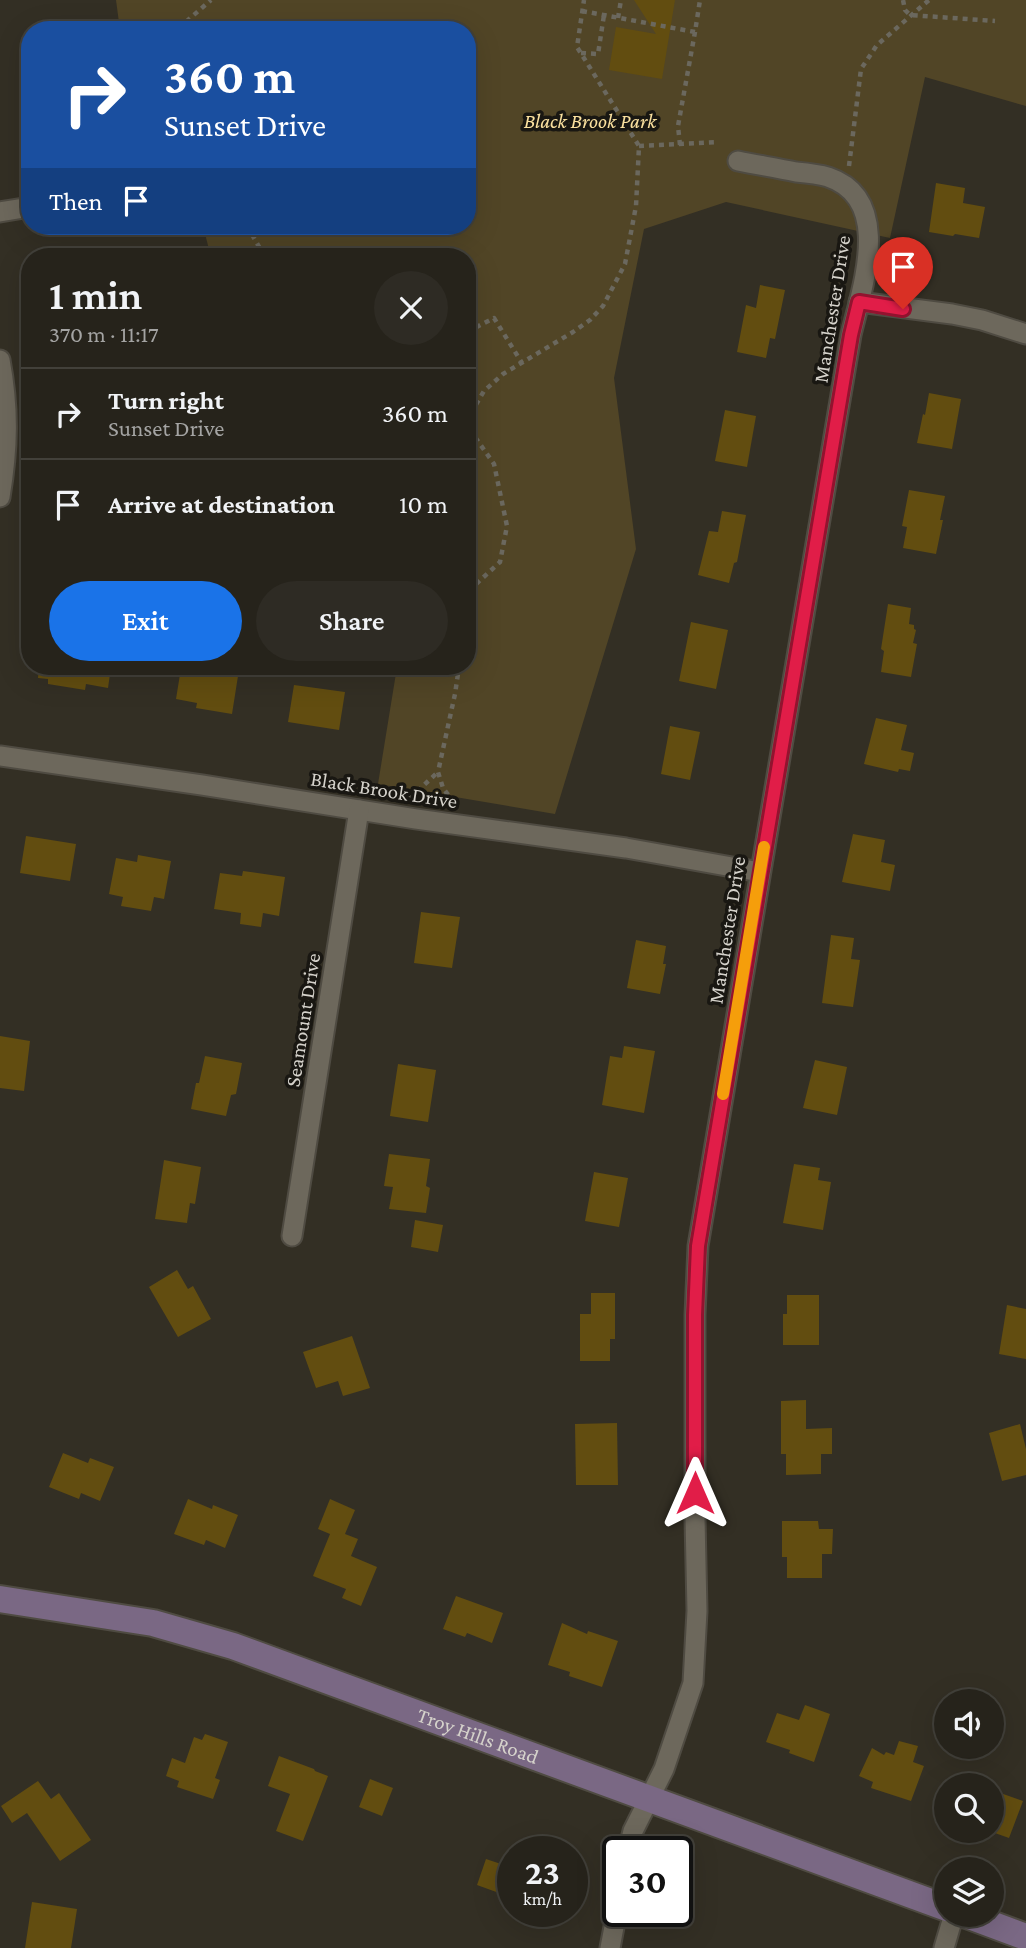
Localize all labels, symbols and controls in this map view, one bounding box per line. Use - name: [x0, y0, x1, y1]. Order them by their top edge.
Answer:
- icon: right: [49, 49, 140, 140]
- text: 360 m: [164, 49, 295, 104]
- text: Sunset Drive: [164, 107, 326, 143]
- park label: Black Brook Park: [524, 109, 657, 133]
- icon: arrive: [117, 182, 155, 220]
- text: Then: [49, 187, 103, 216]
- street label: Manchester Drive: [808, 234, 856, 384]
- pin: [873, 237, 933, 309]
- icon: arrive: [884, 248, 922, 286]
- text: 1 min: [49, 271, 142, 318]
- button: close: [374, 271, 448, 345]
- text: 370 m · 11:17: [49, 321, 159, 347]
- text: Turn right: [108, 386, 224, 415]
- icon: right: [49, 395, 87, 433]
- text: 360 m: [382, 399, 448, 428]
- text: Sunset Drive: [108, 415, 224, 441]
- icon: arrive: [49, 486, 87, 524]
- text: Arrive at destination: [108, 490, 335, 519]
- text: 10 m: [399, 490, 448, 519]
- button: Exit: [49, 581, 242, 661]
- button: Share: [256, 581, 448, 661]
- street label: Black Brook Drive: [309, 767, 459, 813]
- street label: Manchester Drive: [703, 855, 751, 1005]
- street label: Seamount Drive: [281, 951, 325, 1089]
- position arrow: [658, 1456, 732, 1530]
- map controls: [934, 1689, 1004, 1927]
- button: sound: [934, 1689, 1004, 1759]
- street label: Troy Hills Road: [414, 1703, 542, 1769]
- button: search: [934, 1773, 1004, 1843]
- speed limit sign: 30: [602, 1836, 693, 1927]
- text: 23: [525, 1853, 560, 1892]
- button: layers: [934, 1857, 1004, 1927]
- text: km/h: [523, 1889, 562, 1909]

